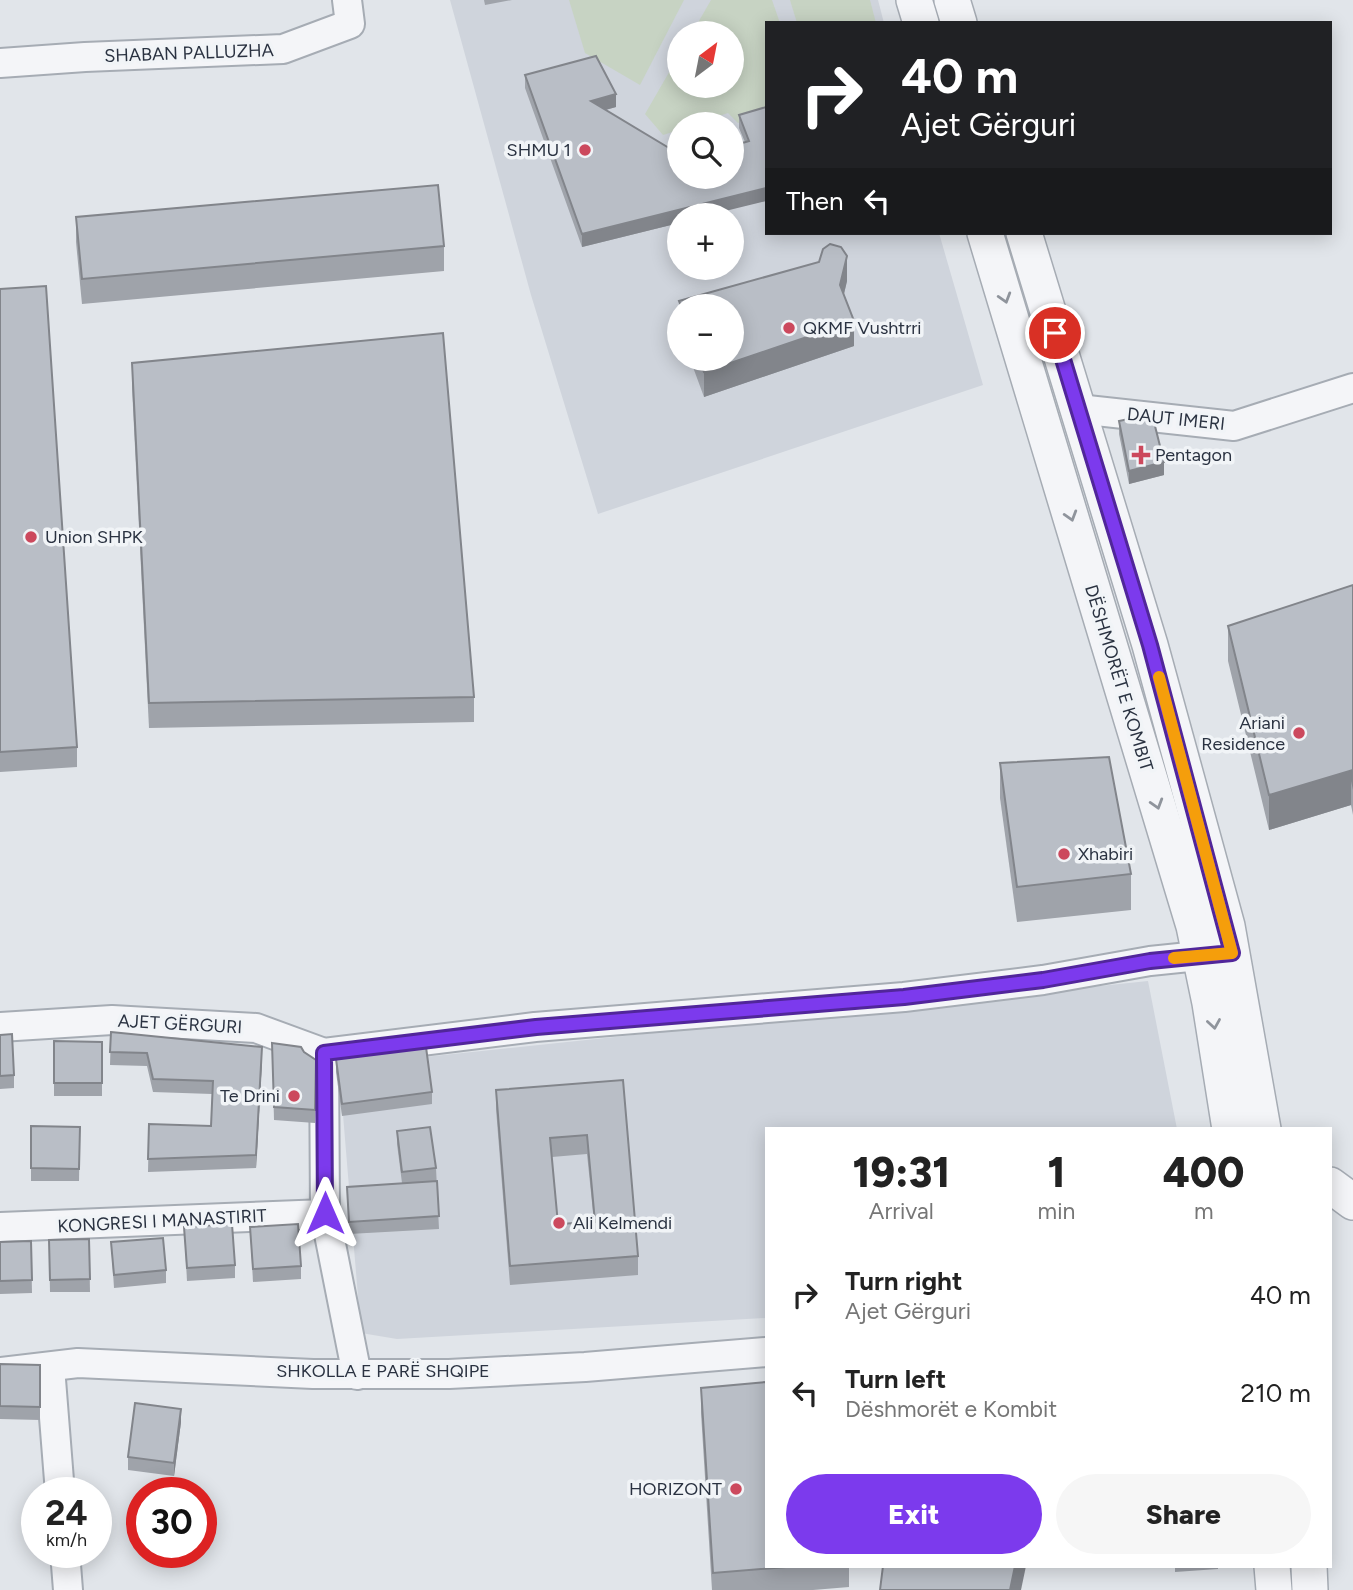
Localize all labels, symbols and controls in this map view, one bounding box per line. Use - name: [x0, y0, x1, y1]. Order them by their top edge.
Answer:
- north arrow: [667, 21, 744, 98]
- map controls: [667, 21, 744, 371]
- street label: SHABAN PALLUZHA: [104, 39, 274, 67]
- text: 40 m: [901, 46, 1018, 105]
- icon: right: [786, 49, 877, 140]
- text: Ajet Gërguri: [901, 106, 1076, 144]
- button: search: [667, 112, 744, 189]
- place label: SHMU 1: [507, 139, 571, 161]
- marker: SHMU 1: [577, 142, 593, 158]
- icon: left: [858, 182, 896, 220]
- text: Then: [786, 185, 844, 217]
- button: +: [667, 203, 744, 280]
- one-way arrow: [997, 292, 1012, 304]
- button: −: [667, 294, 744, 371]
- pin: [1025, 303, 1085, 363]
- icon: arrive: [1036, 314, 1074, 352]
- place label: QKMF Vushtrri: [803, 317, 921, 339]
- marker: QKMF Vushtrri: [781, 320, 797, 336]
- street label: DAUT IMERI: [1126, 403, 1226, 435]
- place label: Pentagon: [1155, 444, 1232, 466]
- marker: Pentagon: [1133, 447, 1149, 463]
- one-way arrow: [1062, 510, 1077, 522]
- place label: Union SHPK: [45, 526, 143, 548]
- marker: Union SHPK: [23, 529, 39, 545]
- street label: DËSHMORËT E KOMBIT: [1080, 582, 1158, 774]
- place label: Ariani Residence: [1201, 712, 1285, 755]
- marker: Ariani Residence: [1291, 725, 1307, 741]
- one-way arrow: [1149, 798, 1164, 810]
- place label: Xhabiri: [1078, 843, 1133, 865]
- marker: Xhabiri: [1056, 846, 1072, 862]
- street label: AJET GËRGURI: [117, 1010, 243, 1038]
- one-way arrow: [1206, 1018, 1221, 1030]
- place label: Te Drini: [220, 1085, 280, 1107]
- marker: Te Drini: [286, 1088, 302, 1104]
- text: 19:31: [853, 1147, 950, 1198]
- text: 1: [1048, 1147, 1065, 1198]
- text: 400: [1163, 1147, 1244, 1198]
- position arrow: [288, 1176, 362, 1250]
- text: Arrival: [869, 1197, 934, 1225]
- text: min: [1038, 1197, 1075, 1225]
- text: m: [1194, 1197, 1213, 1225]
- street label: KONGRESI I MANASTIRIT: [57, 1205, 267, 1237]
- place label: Ali Kelmendi: [573, 1212, 672, 1234]
- marker: Ali Kelmendi: [551, 1215, 567, 1231]
- text: Turn right: [845, 1265, 962, 1297]
- icon: right: [786, 1276, 824, 1314]
- text: 40 m: [1250, 1279, 1311, 1311]
- text: Ajet Gërguri: [845, 1297, 971, 1325]
- street label: SHKOLLA E PARË SHQIPE: [276, 1360, 490, 1382]
- text: Turn left: [845, 1363, 946, 1395]
- icon: left: [786, 1374, 824, 1412]
- text: 210 m: [1241, 1377, 1311, 1409]
- text: Dëshmorët e Kombit: [845, 1395, 1057, 1423]
- button: Exit: [786, 1474, 1042, 1554]
- button: Share: [1056, 1474, 1311, 1554]
- speed limit sign: 30: [126, 1477, 217, 1568]
- place label: HORIZONT: [629, 1478, 722, 1500]
- marker: HORIZONT: [728, 1481, 744, 1497]
- text: 24: [45, 1492, 88, 1534]
- text: km/h: [46, 1529, 87, 1551]

